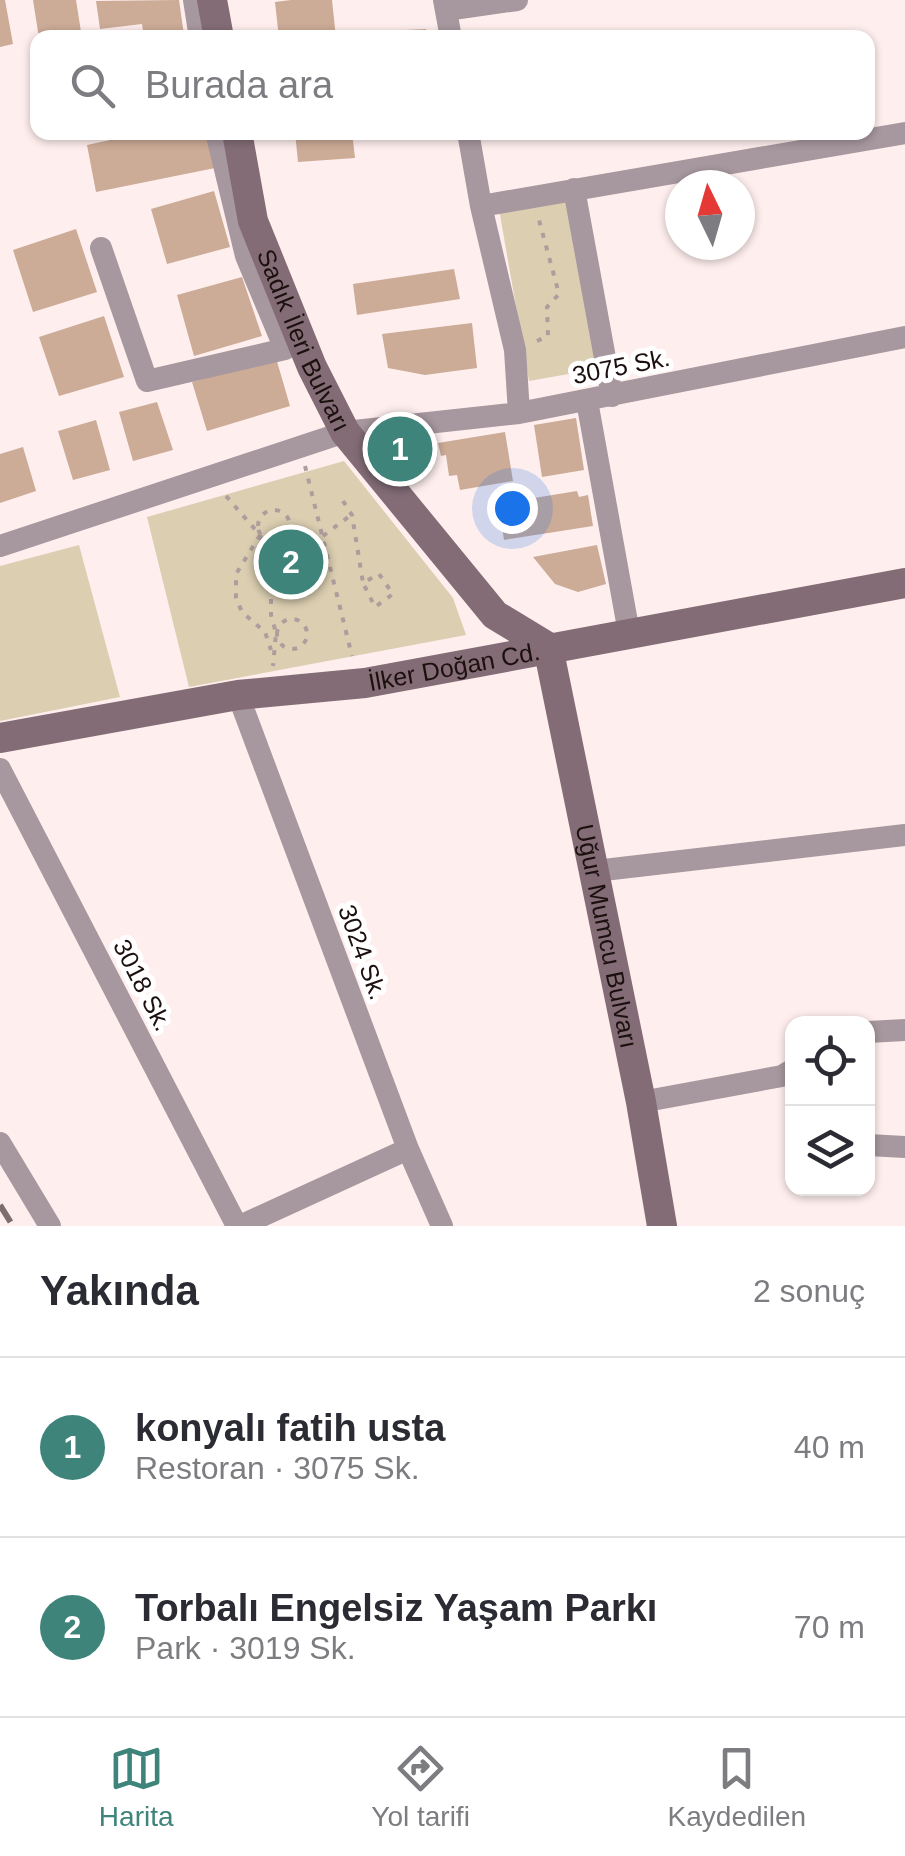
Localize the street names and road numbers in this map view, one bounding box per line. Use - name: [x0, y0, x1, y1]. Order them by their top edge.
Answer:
- street label: Sadık İleri Bulvarı: [252, 245, 356, 436]
- street label: 3075 Sk.: [570, 343, 672, 389]
- street label: İlker Doğan Cd.: [366, 637, 542, 696]
- street label: Uğur Mumcu Bulvarı: [571, 822, 644, 1050]
- street label: 3024 Sk.: [333, 901, 393, 1003]
- street label: 3018 Sk.: [108, 935, 178, 1035]

